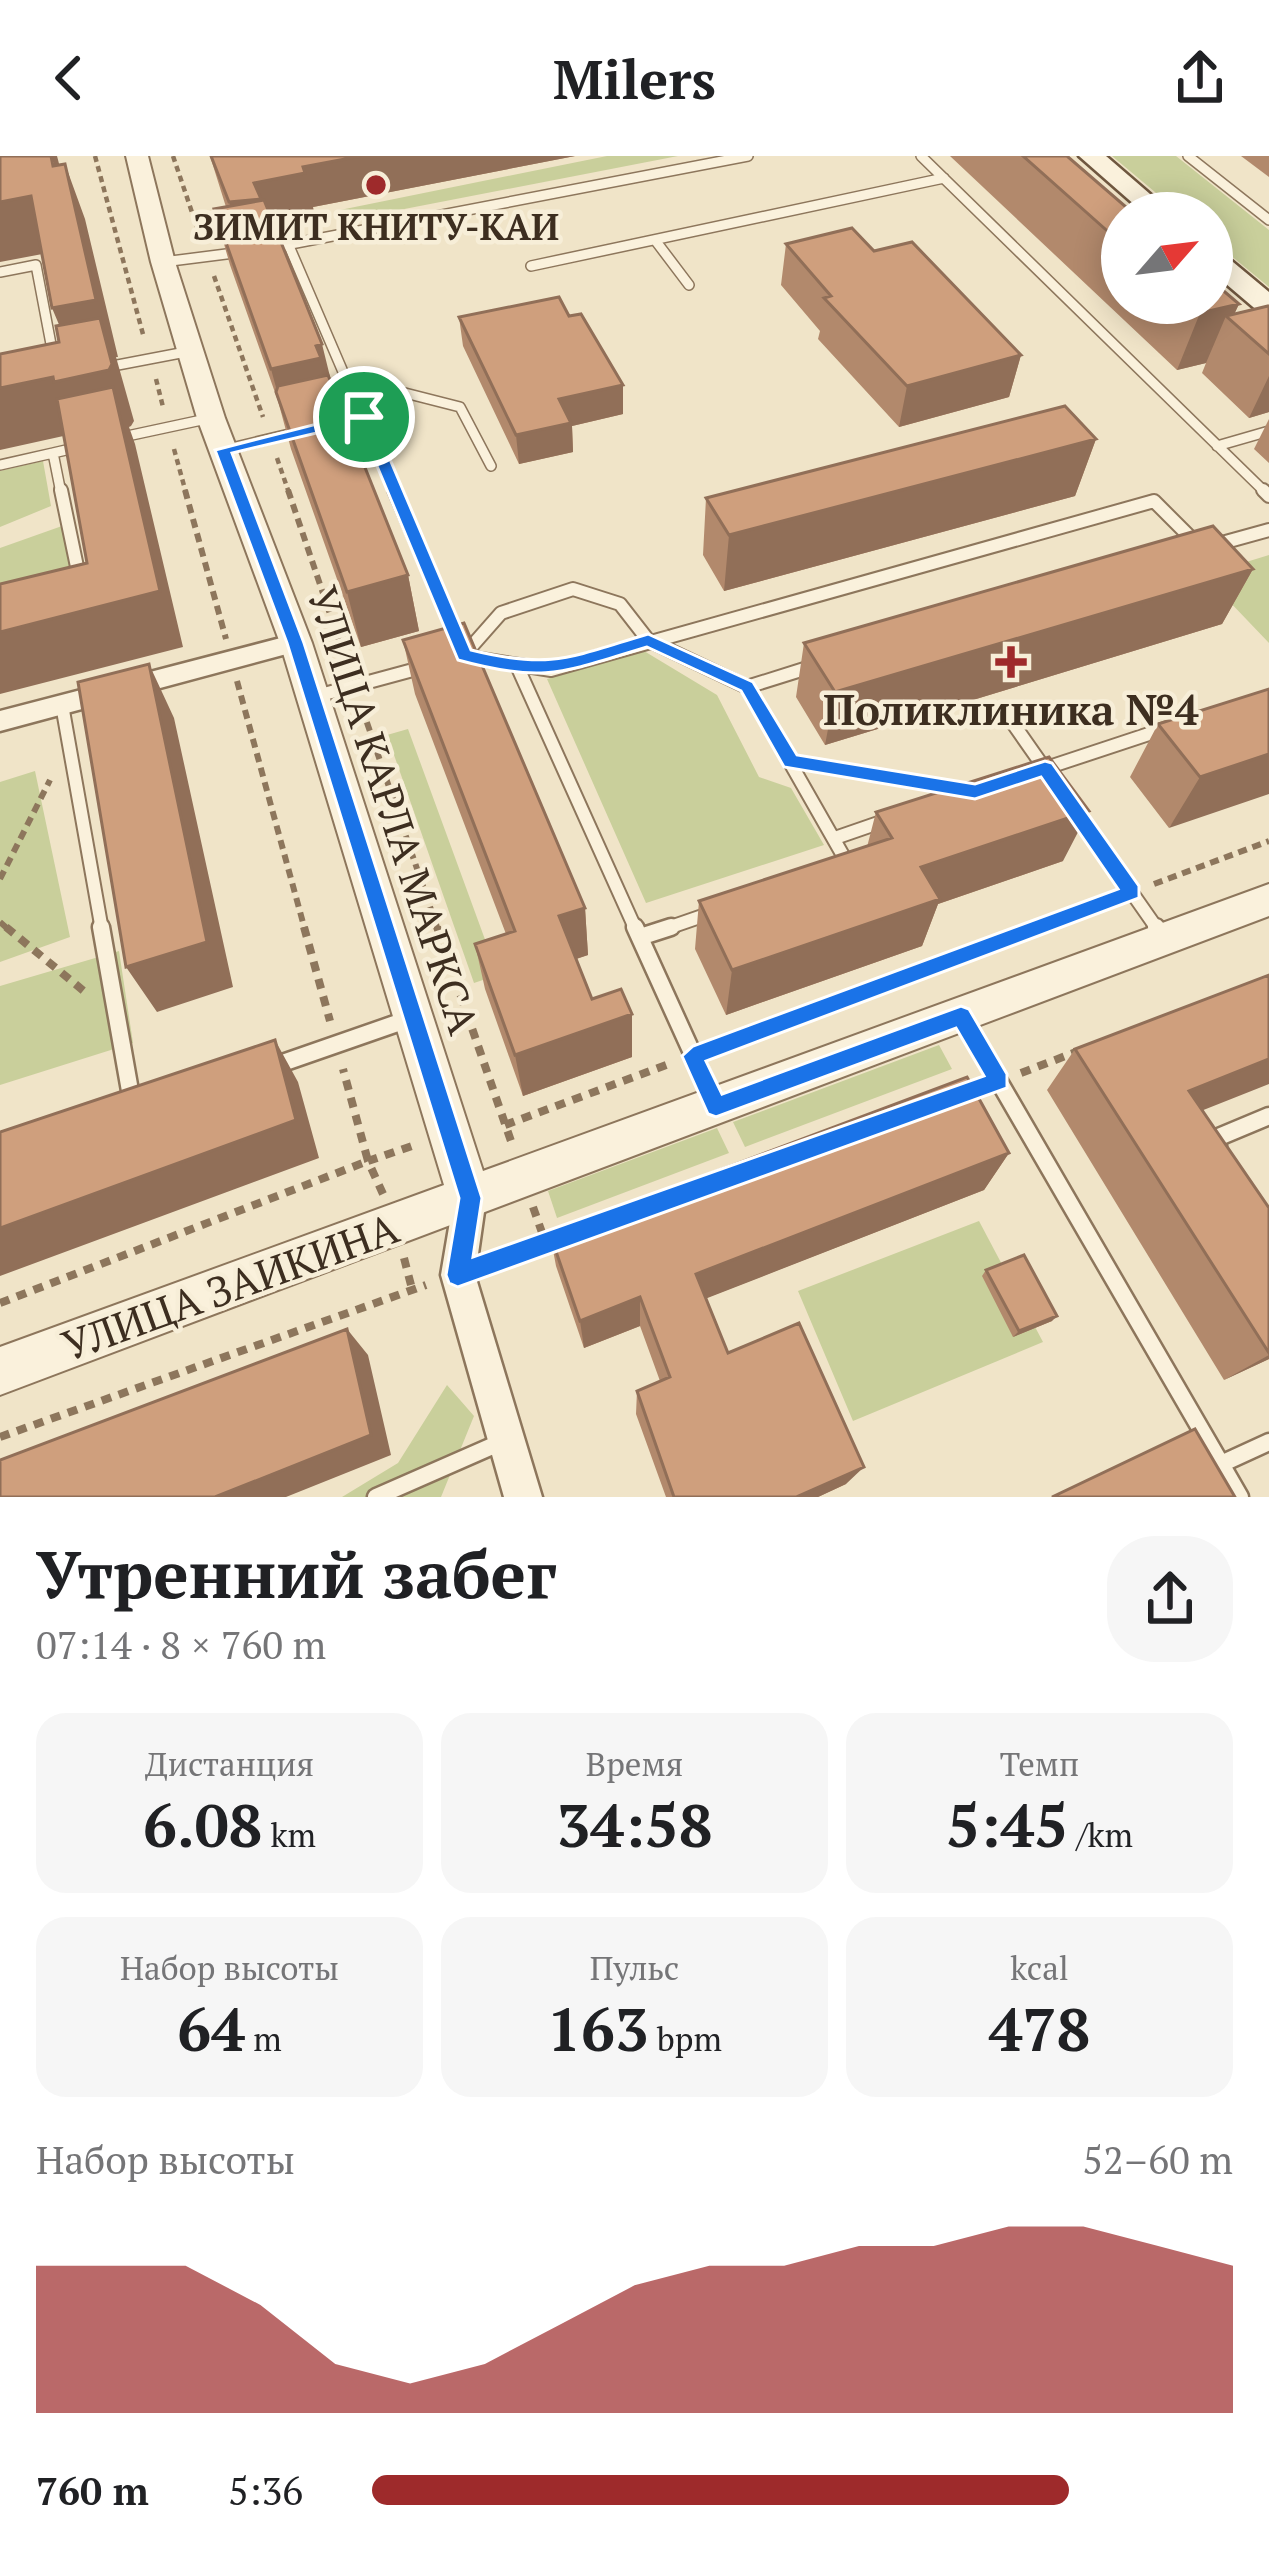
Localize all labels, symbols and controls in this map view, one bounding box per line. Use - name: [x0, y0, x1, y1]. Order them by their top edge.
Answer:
- text: Milers: [553, 43, 716, 114]
- icon: back: [36, 45, 102, 111]
- icon: share: [1167, 45, 1233, 111]
- marker: ЗИМИТ КНИТУ-КАИ: [363, 172, 389, 198]
- north arrow: [1101, 192, 1233, 324]
- map controls: [1101, 192, 1233, 324]
- place label: ЗИМИТ КНИТУ-КАИ: [193, 203, 559, 250]
- pin: [313, 366, 415, 468]
- icon: arrive: [331, 384, 397, 450]
- street label: УЛИЦА КАРЛА МАРКСА: [295, 579, 493, 1041]
- marker: Поликлиника №4: [995, 646, 1027, 678]
- place label: Поликлиника №4: [823, 681, 1199, 737]
- street label: УЛИЦА ЗАИКИНА: [54, 1199, 406, 1373]
- text: Утренний забег: [36, 1529, 557, 1617]
- button: share: [1107, 1536, 1233, 1662]
- text: 07:14 · 8 × 760 m: [36, 1618, 326, 1670]
- text: Дистанция: [145, 1742, 314, 1785]
- text: Время: [586, 1742, 683, 1785]
- text: Темп: [1000, 1742, 1079, 1785]
- text: 6.08: [143, 1785, 262, 1864]
- text: 34:58: [556, 1785, 713, 1864]
- text: 5:45: [946, 1785, 1068, 1864]
- text: km: [262, 1813, 316, 1856]
- text: /km: [1068, 1813, 1133, 1856]
- text: Набор высоты: [120, 1946, 339, 1989]
- text: Пульс: [590, 1946, 679, 1989]
- text: kcal: [1010, 1946, 1069, 1989]
- text: 64: [177, 1989, 245, 2068]
- text: 163: [547, 1989, 649, 2068]
- text: 478: [989, 1989, 1090, 2068]
- text: m: [245, 2017, 282, 2060]
- text: bpm: [649, 2017, 722, 2060]
- text: Набор высоты: [36, 2133, 295, 2185]
- text: 52–60 m: [1082, 2133, 1233, 2185]
- text: 760 m: [36, 2464, 149, 2516]
- text: 5:36: [228, 2464, 303, 2516]

